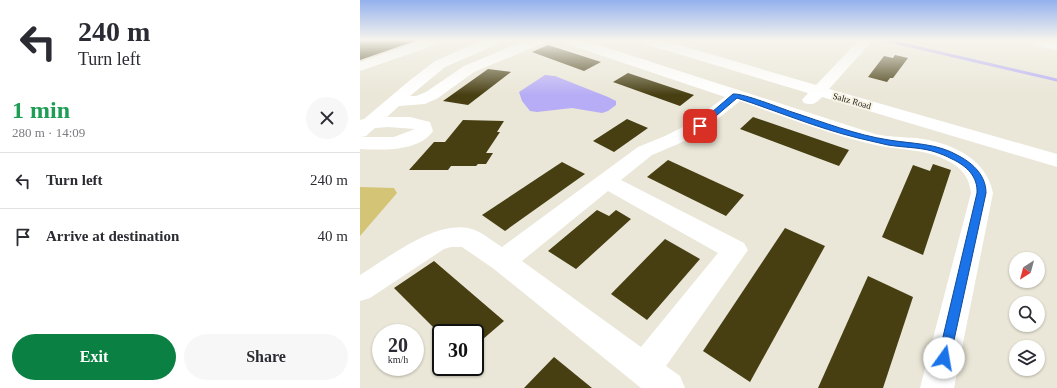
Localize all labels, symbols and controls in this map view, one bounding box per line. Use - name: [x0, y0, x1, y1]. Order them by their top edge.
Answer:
- icon: left: [12, 16, 64, 68]
- text: 240 m: [78, 16, 150, 47]
- text: Turn left: [78, 49, 141, 69]
- street label: Saltz Road: [832, 91, 873, 111]
- text: 1 min: [12, 97, 70, 123]
- button: close: [306, 97, 348, 139]
- pin: [683, 109, 717, 143]
- icon: arrive: [689, 115, 711, 137]
- text: 280 m · 14:09: [12, 125, 85, 140]
- icon: left: [12, 170, 34, 192]
- text: Turn left: [46, 172, 103, 188]
- text: 240 m: [310, 172, 348, 188]
- icon: arrive: [12, 226, 34, 248]
- text: Arrive at destination: [46, 228, 179, 244]
- text: 40 m: [318, 228, 348, 244]
- north arrow: [1009, 252, 1045, 288]
- map controls: [1009, 252, 1045, 376]
- button: search: [1009, 296, 1045, 332]
- speed limit sign: 30: [432, 324, 484, 376]
- button: Exit: [12, 334, 176, 380]
- button: Share: [184, 334, 348, 380]
- text: 20: [388, 334, 408, 356]
- position arrow: [923, 337, 965, 379]
- button: layers: [1009, 340, 1045, 376]
- text: km/h: [388, 354, 408, 365]

